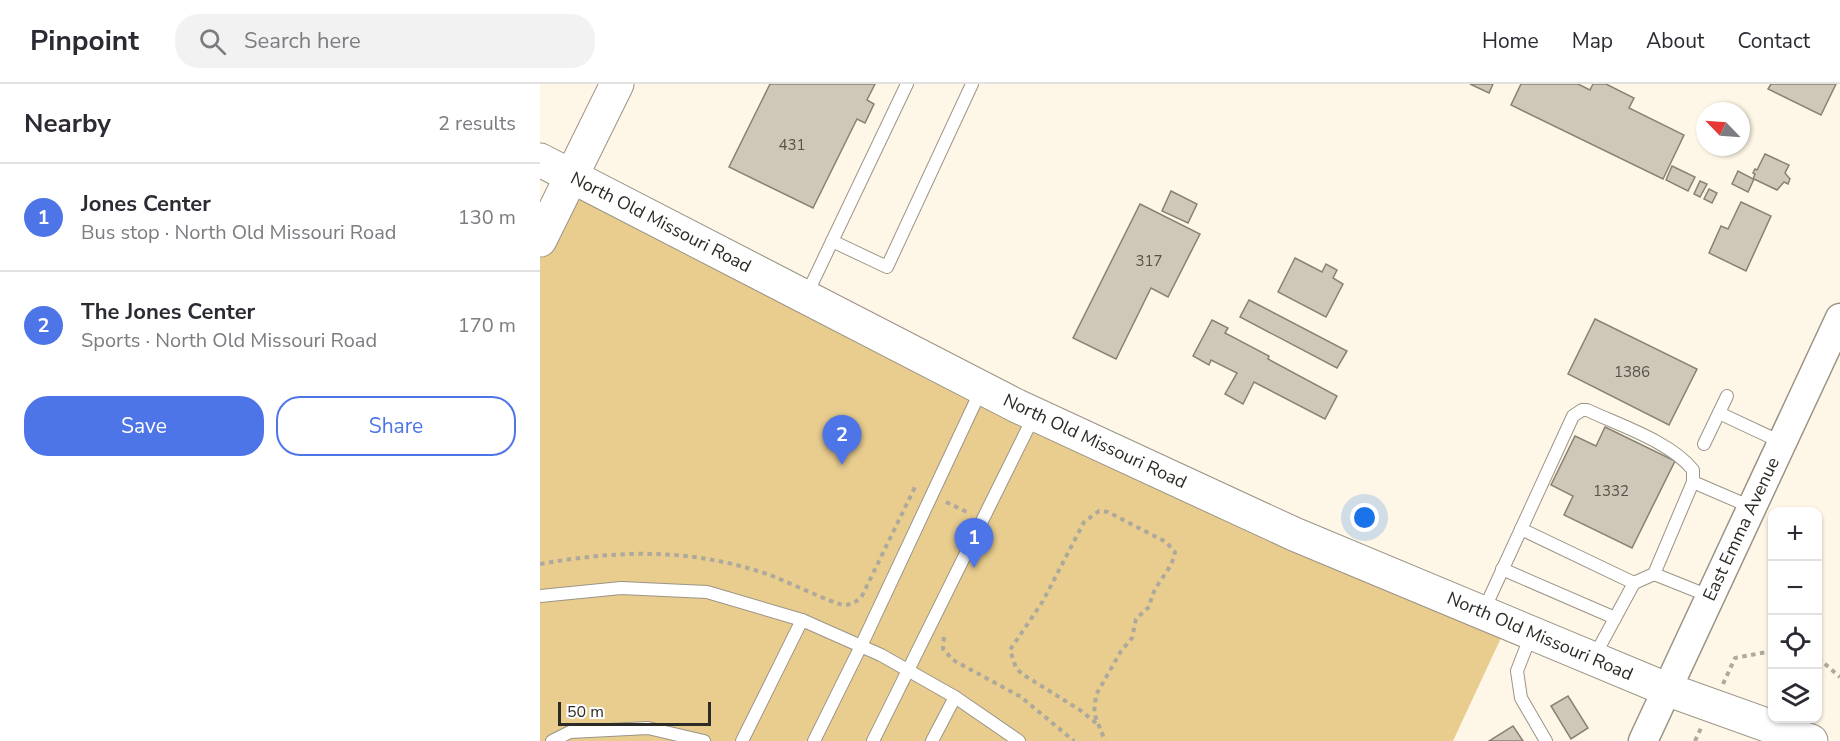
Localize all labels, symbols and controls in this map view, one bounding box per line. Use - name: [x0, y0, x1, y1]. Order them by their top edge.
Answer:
- search box: [175, 14, 595, 68]
- text: Pinpoint: [30, 22, 139, 60]
- icon: search: [196, 25, 229, 58]
- text: Search here: [244, 26, 361, 56]
- text: Home: [1482, 27, 1539, 55]
- text: Map: [1572, 27, 1613, 55]
- text: About: [1646, 27, 1704, 55]
- text: Contact: [1737, 27, 1810, 55]
- north arrow: [1696, 102, 1750, 156]
- text: Nearby: [24, 106, 111, 141]
- text: 2 results: [438, 110, 516, 137]
- house number: 431: [778, 135, 806, 155]
- street label: North Old Missouri Road: [567, 166, 755, 278]
- text: Jones Center: [81, 189, 211, 219]
- text: 1: [38, 204, 50, 231]
- text: 130 m: [458, 204, 516, 231]
- text: Bus stop · North Old Missouri Road: [81, 219, 396, 246]
- house number: 317: [1135, 251, 1163, 271]
- text: The Jones Center: [81, 297, 255, 327]
- text: 2: [38, 312, 50, 339]
- text: 170 m: [458, 312, 516, 339]
- text: Sports · North Old Missouri Road: [81, 327, 377, 354]
- house number: 1386: [1614, 362, 1650, 382]
- street label: North Old Missouri Road: [999, 388, 1191, 494]
- button: Save: [24, 396, 264, 456]
- button: Share: [276, 396, 516, 456]
- pin: 2: [822, 416, 862, 465]
- street label: East Emma Avenue: [1697, 453, 1785, 605]
- house number: 1332: [1593, 481, 1629, 501]
- your location: [1350, 503, 1379, 532]
- map controls: [1768, 507, 1822, 723]
- button: +: [1768, 507, 1822, 561]
- pin: 1: [954, 518, 994, 568]
- button: −: [1768, 561, 1822, 615]
- street label: North Old Missouri Road: [1443, 586, 1637, 686]
- button: locate: [1768, 615, 1822, 669]
- button: layers: [1768, 669, 1822, 723]
- scale bar: [558, 699, 711, 726]
- text: 50 m: [567, 701, 604, 723]

